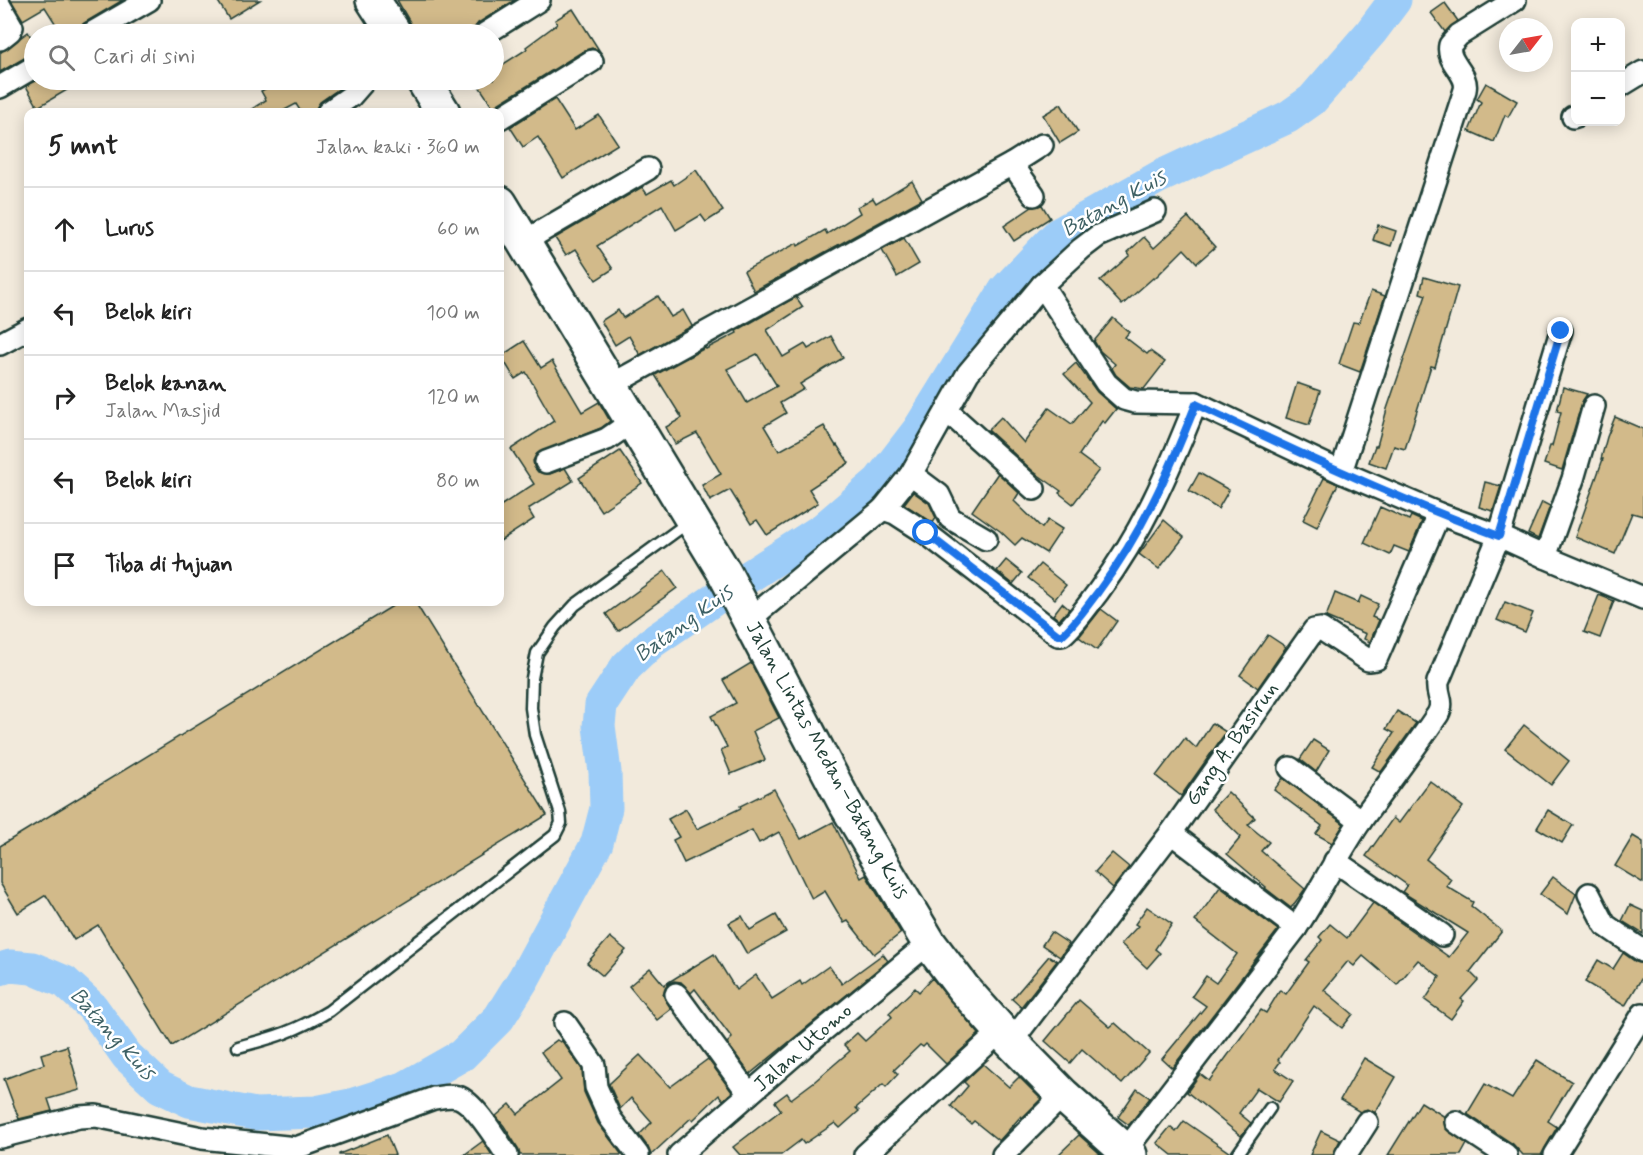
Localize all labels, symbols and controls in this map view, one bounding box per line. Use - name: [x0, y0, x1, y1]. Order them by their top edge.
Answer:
- north arrow: [1499, 18, 1553, 72]
- map controls: [1571, 18, 1625, 126]
- button: +: [1571, 18, 1625, 72]
- search box: [24, 24, 504, 90]
- icon: search: [45, 41, 78, 74]
- text: Cari di sini: [93, 43, 195, 71]
- button: −: [1571, 72, 1625, 126]
- text: 5 mnt: [48, 130, 118, 164]
- text: Jalan kaki · 360 m: [316, 134, 480, 161]
- water label: Batang Kuis: [1057, 163, 1173, 245]
- icon: ahead: [48, 213, 81, 246]
- text: Lurus: [105, 215, 154, 243]
- text: 60 m: [437, 216, 480, 243]
- icon: left: [48, 297, 81, 330]
- text: Belok kiri: [105, 299, 192, 327]
- text: 100 m: [426, 300, 480, 327]
- route end: [1547, 317, 1573, 343]
- text: Belok kanan: [105, 370, 226, 398]
- icon: right: [48, 381, 81, 414]
- text: 120 m: [427, 384, 480, 411]
- text: Jalan Masjid: [105, 398, 220, 425]
- icon: left: [48, 465, 81, 498]
- text: Belok kiri: [105, 467, 192, 495]
- text: 80 m: [436, 468, 480, 495]
- route start: [912, 519, 938, 545]
- icon: arrive: [48, 549, 81, 582]
- text: Tiba di tujuan: [105, 551, 233, 579]
- water label: Batang Kuis: [629, 578, 741, 670]
- street label: Jalan Lintas Medan–Batang Kuis: [739, 616, 915, 904]
- street label: Gang A. Basirun: [1179, 676, 1286, 812]
- water label: Batang Kuis: [62, 982, 162, 1088]
- street label: Jalan Utomo: [748, 997, 858, 1099]

